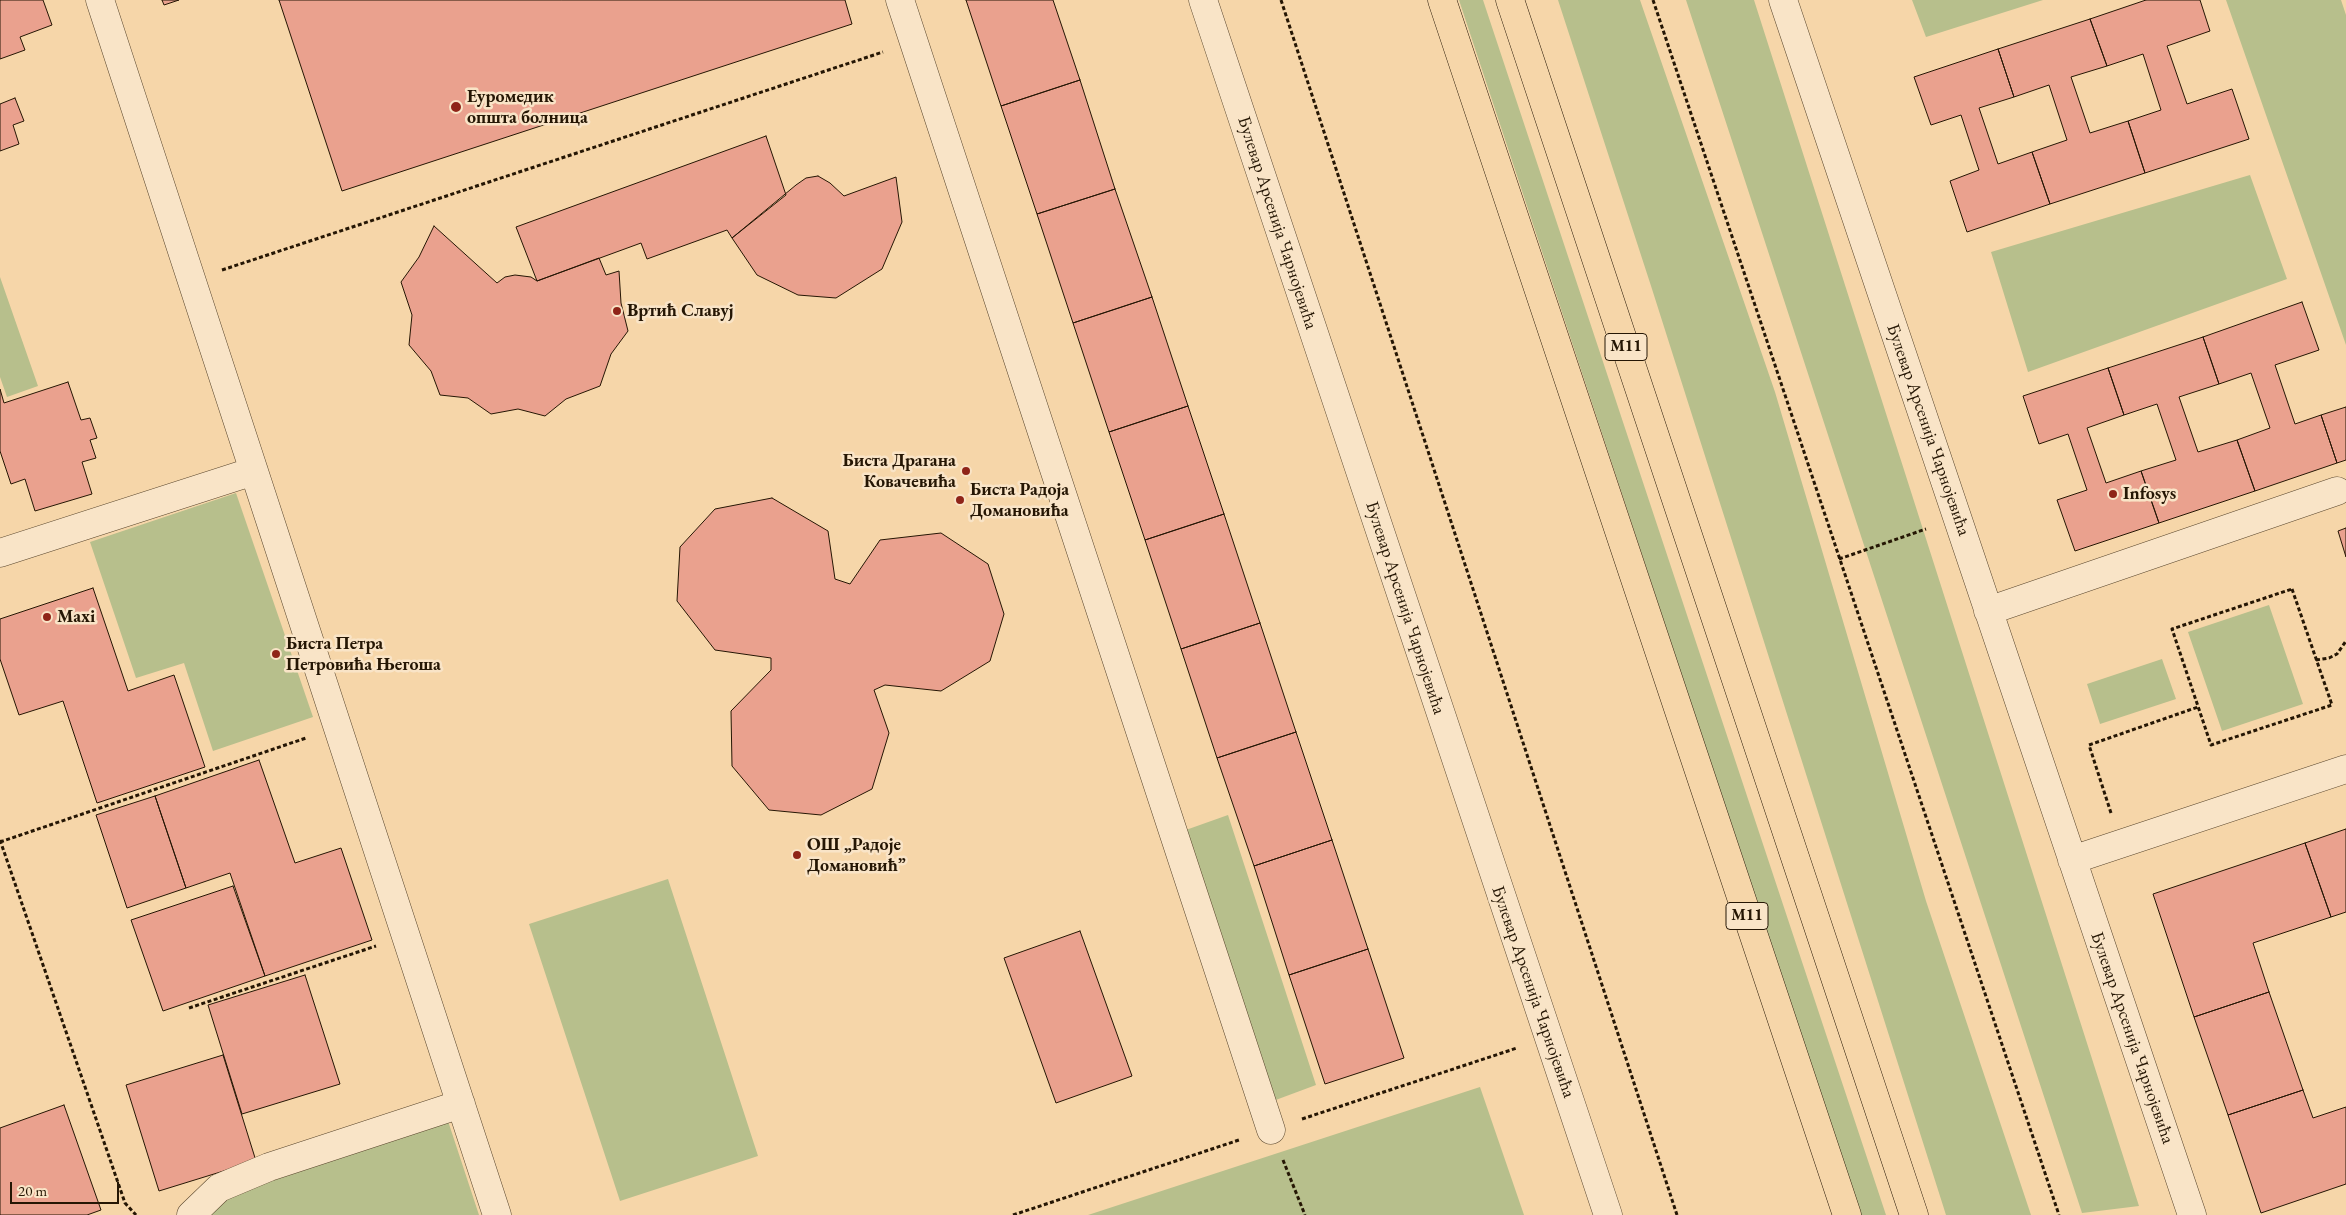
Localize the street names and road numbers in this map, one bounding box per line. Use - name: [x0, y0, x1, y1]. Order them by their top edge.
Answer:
- street label: Булевар Арсенија Чарнојевића: [1232, 114, 1322, 332]
- street label: Булевар Арсенија Чарнојевића: [1882, 321, 1974, 539]
- road number: M11: [1605, 334, 1647, 361]
- street label: Булевар Арсенија Чарнојевића: [1360, 499, 1450, 717]
- street label: Булевар Арсенија Чарнојевића: [1487, 883, 1579, 1101]
- road number: M11: [1726, 902, 1768, 929]
- street label: Булевар Арсенија Чарнојевића: [2086, 929, 2178, 1147]

